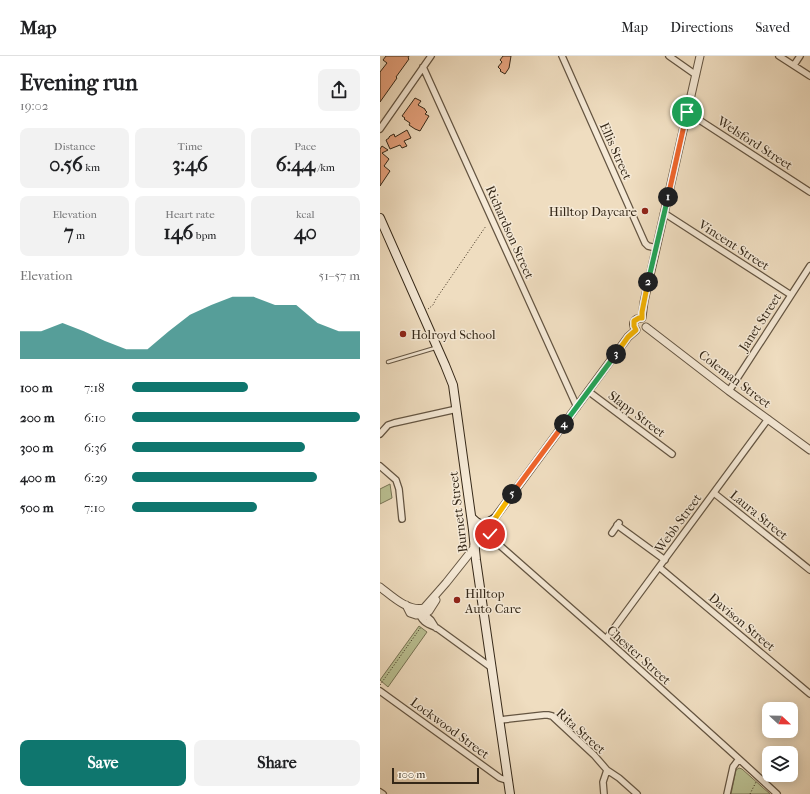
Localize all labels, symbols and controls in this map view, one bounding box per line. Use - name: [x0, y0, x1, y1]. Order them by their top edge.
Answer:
- text: Map: [20, 17, 56, 39]
- text: Map: [621, 19, 648, 36]
- text: Directions: [670, 19, 733, 36]
- text: Saved: [755, 19, 790, 36]
- button: share: [318, 69, 360, 111]
- text: Evening run: [20, 70, 138, 96]
- pin: [670, 95, 704, 129]
- text: 19:02: [20, 98, 48, 113]
- icon: arrive: [676, 101, 698, 123]
- street label: Welsford Street: [714, 113, 796, 173]
- street label: Ellis Street: [597, 120, 635, 182]
- text: Distance: [54, 140, 95, 153]
- text: Time: [177, 140, 202, 153]
- text: Pace: [294, 140, 316, 153]
- text: 0.56: [49, 153, 83, 176]
- text: 3:46: [172, 153, 208, 176]
- text: 6:44: [276, 153, 315, 176]
- text: km: [83, 161, 100, 174]
- text: /km: [315, 161, 335, 174]
- street label: Richardson Street: [483, 183, 537, 281]
- pin: 1: [658, 187, 678, 207]
- text: 1: [666, 190, 670, 203]
- place label: Hilltop Daycare: [549, 204, 638, 219]
- marker: Hilltop Daycare: [640, 206, 650, 216]
- text: Elevation: [52, 208, 97, 221]
- text: Heart rate: [165, 208, 215, 221]
- text: kcal: [296, 208, 315, 221]
- street label: Vincent Street: [695, 216, 772, 274]
- text: 7: [64, 221, 74, 244]
- text: 146: [164, 221, 193, 244]
- text: 40: [294, 221, 317, 244]
- text: m: [74, 229, 85, 242]
- text: bpm: [193, 229, 216, 242]
- text: Elevation: [20, 268, 73, 283]
- text: 51–57 m: [319, 268, 360, 283]
- pin: 2: [638, 272, 658, 292]
- text: 2: [645, 275, 651, 288]
- street label: Janet Street: [735, 290, 785, 355]
- place label: Holroyd School: [411, 327, 496, 342]
- marker: Holroyd School: [398, 329, 408, 339]
- pin: 3: [606, 344, 626, 364]
- text: 3: [614, 347, 618, 360]
- street label: Coleman Street: [696, 347, 774, 411]
- text: 100 m: [20, 380, 53, 395]
- text: 7:18: [84, 380, 105, 395]
- street label: Slapp Street: [606, 388, 669, 441]
- text: 200 m: [20, 410, 55, 425]
- text: 6:10: [84, 410, 106, 425]
- pin: 4: [554, 414, 574, 434]
- text: 4: [561, 417, 567, 430]
- text: 300 m: [20, 440, 53, 455]
- text: 6:36: [84, 440, 107, 455]
- text: 400 m: [20, 470, 56, 485]
- text: 6:29: [84, 470, 108, 485]
- street label: Burnett Street: [446, 470, 470, 553]
- pin: 5: [502, 484, 522, 504]
- text: 5: [510, 487, 514, 500]
- street label: Laura Street: [727, 487, 791, 543]
- street label: Webb Street: [651, 490, 705, 556]
- text: 500 m: [20, 500, 54, 515]
- text: 7:10: [84, 500, 105, 515]
- pin: [473, 517, 507, 551]
- icon: check: [479, 523, 501, 545]
- place label: Hilltop Auto Care: [464, 586, 522, 616]
- street label: Davison Street: [706, 590, 779, 654]
- marker: Hilltop Auto Care: [452, 595, 462, 605]
- street label: Chester Street: [604, 622, 674, 688]
- street label: Lockwood Street: [408, 694, 493, 762]
- north arrow: [762, 702, 798, 738]
- map controls: [762, 702, 798, 782]
- street label: Rita Street: [553, 705, 609, 757]
- button: Save: [20, 740, 186, 786]
- button: Share: [194, 740, 360, 786]
- button: layers: [762, 746, 798, 782]
- scale bar: [392, 766, 479, 785]
- text: 100 m: [398, 768, 426, 781]

